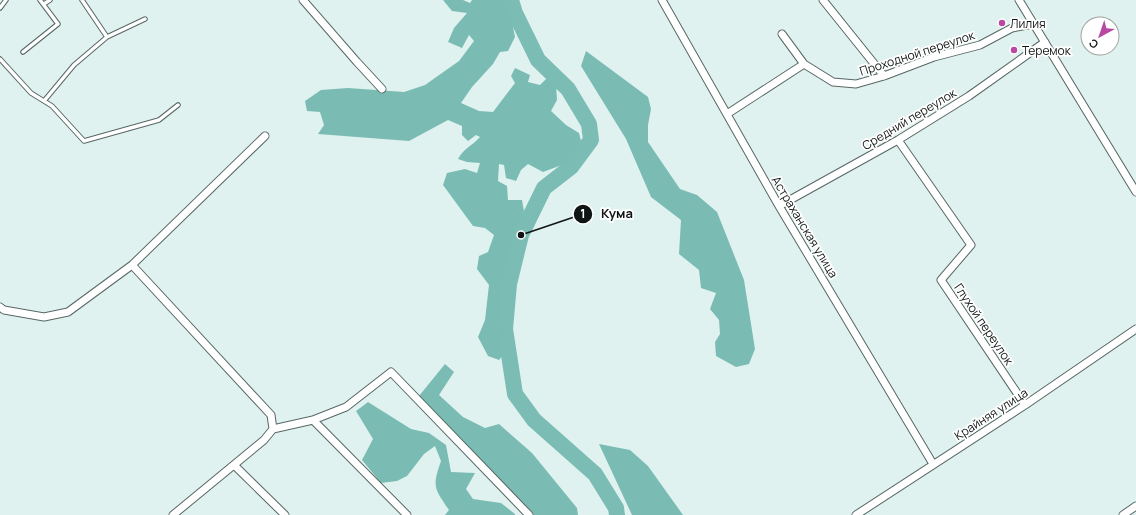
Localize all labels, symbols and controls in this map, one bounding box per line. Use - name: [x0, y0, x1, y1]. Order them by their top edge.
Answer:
- place label: Лилия: [1010, 15, 1046, 32]
- north arrow: [1080, 16, 1120, 56]
- marker: Лилия: [997, 18, 1007, 28]
- street label: Проходной переулок: [857, 26, 978, 80]
- text: С: [1085, 36, 1101, 52]
- place label: Теремок: [1022, 42, 1072, 59]
- marker: Теремок: [1009, 45, 1019, 55]
- street label: Средний переулок: [859, 84, 960, 154]
- street label: Астраханская улица: [768, 173, 842, 281]
- callout: Кума: [573, 201, 641, 226]
- text: Кума: [601, 204, 633, 222]
- text: 1: [580, 205, 586, 222]
- street label: Глухой переулок: [950, 280, 1018, 369]
- street label: Крайняя улица: [951, 384, 1031, 444]

